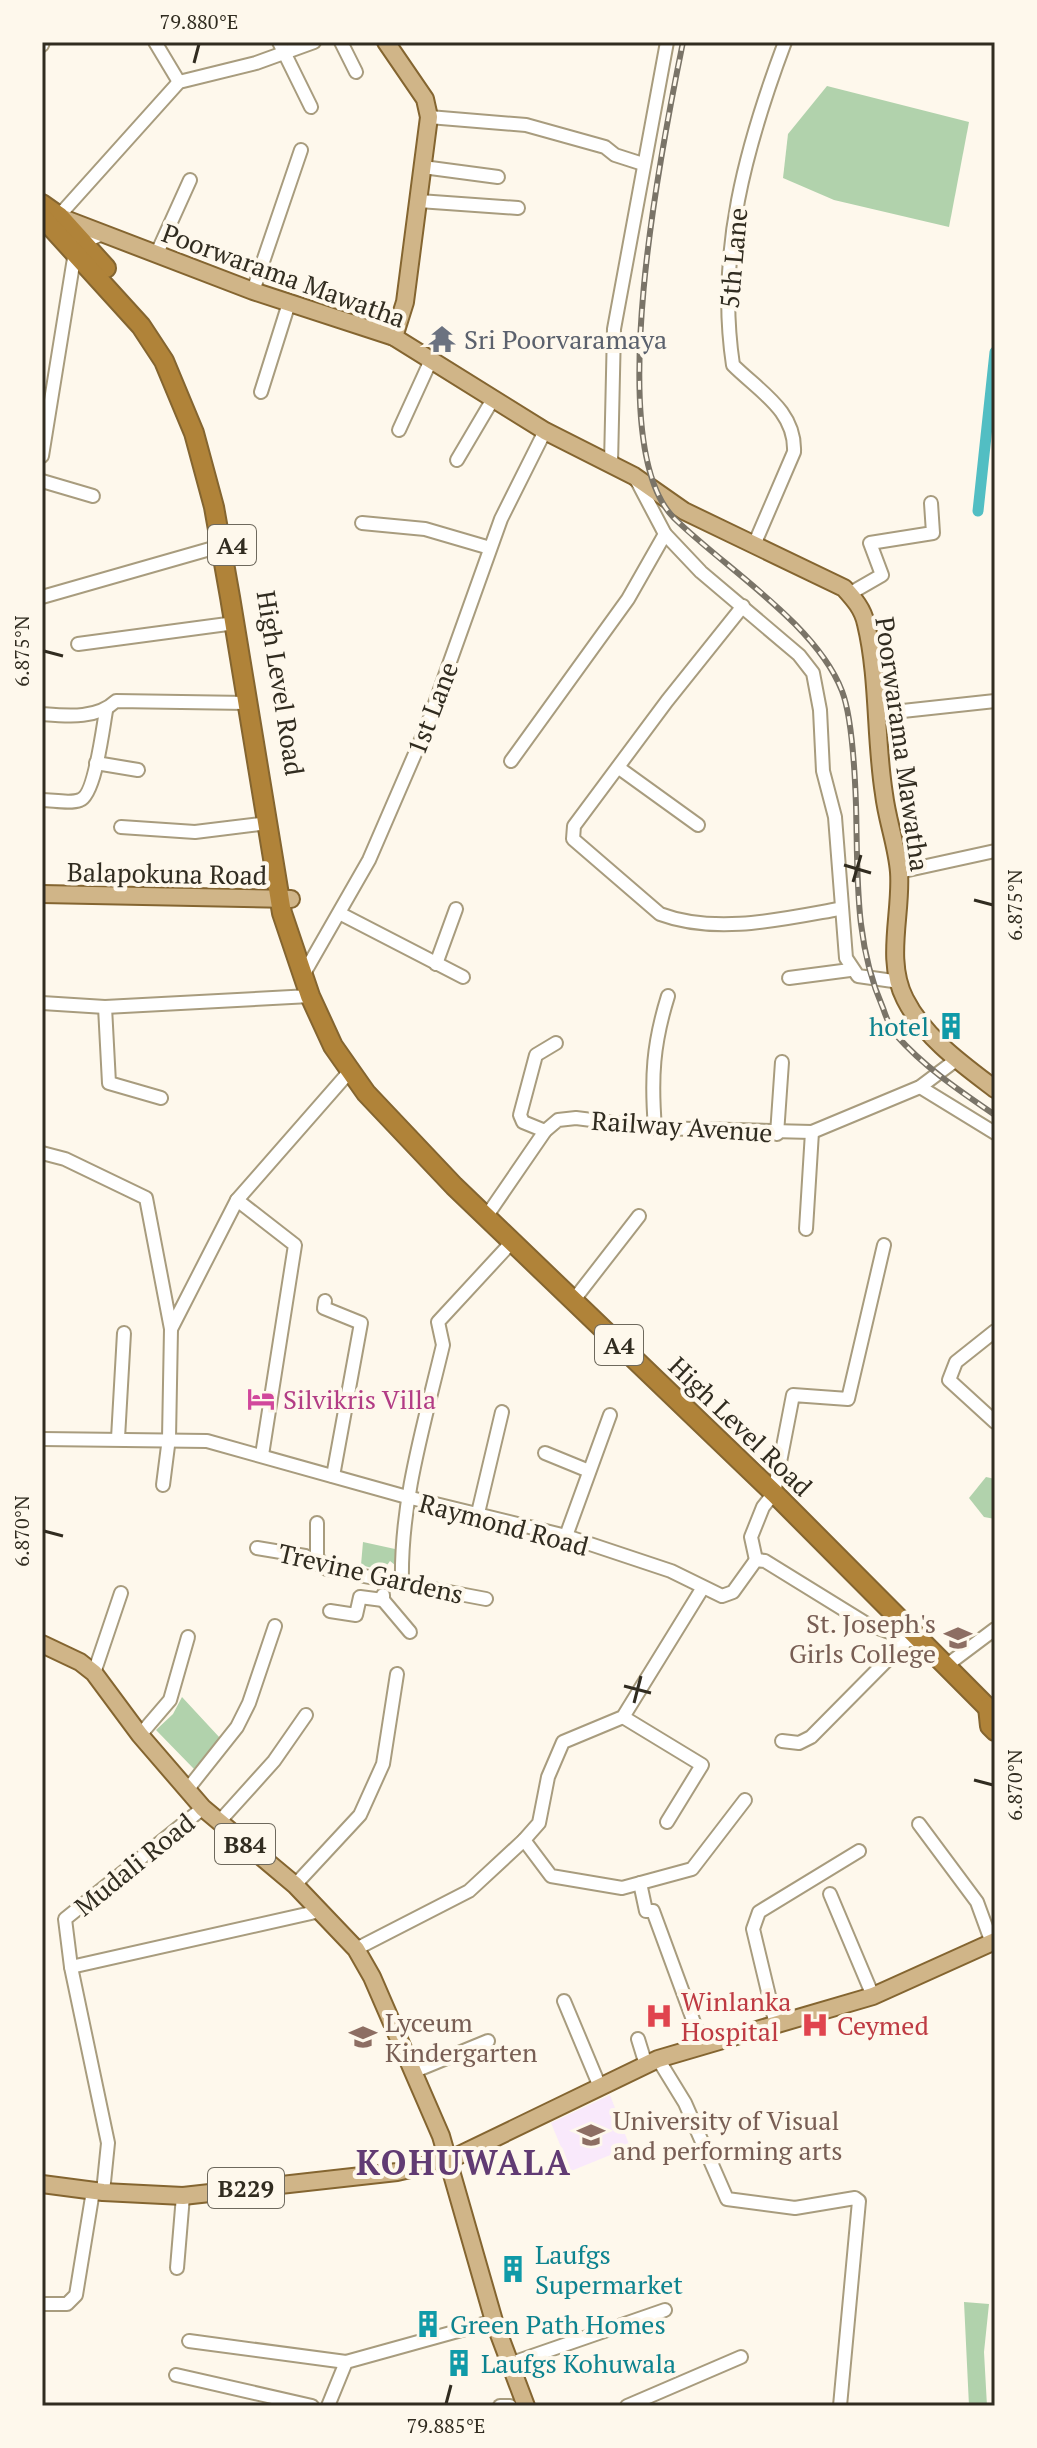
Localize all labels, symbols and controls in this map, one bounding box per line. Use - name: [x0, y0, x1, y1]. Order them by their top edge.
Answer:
- text: 79.880°E: [160, 8, 239, 35]
- street label: 5th Lane: [712, 206, 754, 310]
- street label: Poorwarama Mawatha: [158, 215, 410, 335]
- place label: Sri Poorvaramaya: [464, 322, 667, 356]
- temple icon: Sri Poorvaramaya: [427, 324, 457, 354]
- road number: A4: [208, 525, 256, 565]
- street label: High Level Road: [250, 588, 312, 778]
- text: 6.875°N: [8, 615, 35, 687]
- street label: Poorwarama Mawatha: [868, 615, 938, 873]
- street label: 1st Lane: [399, 657, 465, 759]
- street label: Balapokuna Road: [67, 854, 267, 892]
- text: 6.875°N: [1001, 869, 1028, 941]
- place label: hotel: [869, 1009, 929, 1043]
- building icon: hotel: [936, 1011, 966, 1041]
- street label: Railway Avenue: [590, 1103, 774, 1149]
- road number: A4: [595, 1325, 643, 1365]
- street label: High Level Road: [662, 1349, 820, 1503]
- place label: Silvikris Villa: [283, 1382, 436, 1416]
- hotel icon: Silvikris Villa: [246, 1384, 276, 1414]
- street label: Raymond Road: [416, 1485, 592, 1563]
- text: 6.870°N: [8, 1495, 35, 1567]
- street label: Trevine Gardens: [275, 1535, 467, 1611]
- place label: St. Joseph's Girls College: [789, 1606, 936, 1670]
- school or university icon: St. Joseph's Girls College: [943, 1623, 973, 1653]
- text: 6.870°N: [1001, 1749, 1028, 1821]
- street label: Mudali Road: [67, 1805, 201, 1923]
- road number: B84: [215, 1824, 275, 1864]
- place label: Winlanka Hospital: [681, 1984, 792, 2048]
- hospital icon: Winlanka Hospital: [644, 2001, 674, 2031]
- place label: Lyceum Kindergarten: [385, 2005, 538, 2069]
- place label: Ceymed: [837, 2008, 929, 2042]
- hospital icon: Ceymed: [800, 2010, 830, 2040]
- school or university icon: Lyceum Kindergarten: [348, 2022, 378, 2052]
- place label: University of Visual and performing arts: [613, 2103, 843, 2167]
- school or university icon: University of Visual and performing arts: [576, 2120, 606, 2150]
- district label: KOHUWALA: [356, 2140, 572, 2185]
- road number: B229: [208, 2168, 284, 2208]
- place label: Laufgs Supermarket: [535, 2237, 683, 2301]
- building icon: Laufgs Supermarket: [498, 2254, 528, 2284]
- place label: Green Path Homes: [450, 2307, 666, 2341]
- building icon: Green Path Homes: [413, 2309, 443, 2339]
- place label: Laufgs Kohuwala: [481, 2346, 676, 2380]
- building icon: Laufgs Kohuwala: [444, 2348, 474, 2378]
- text: 79.885°E: [407, 2412, 486, 2439]

